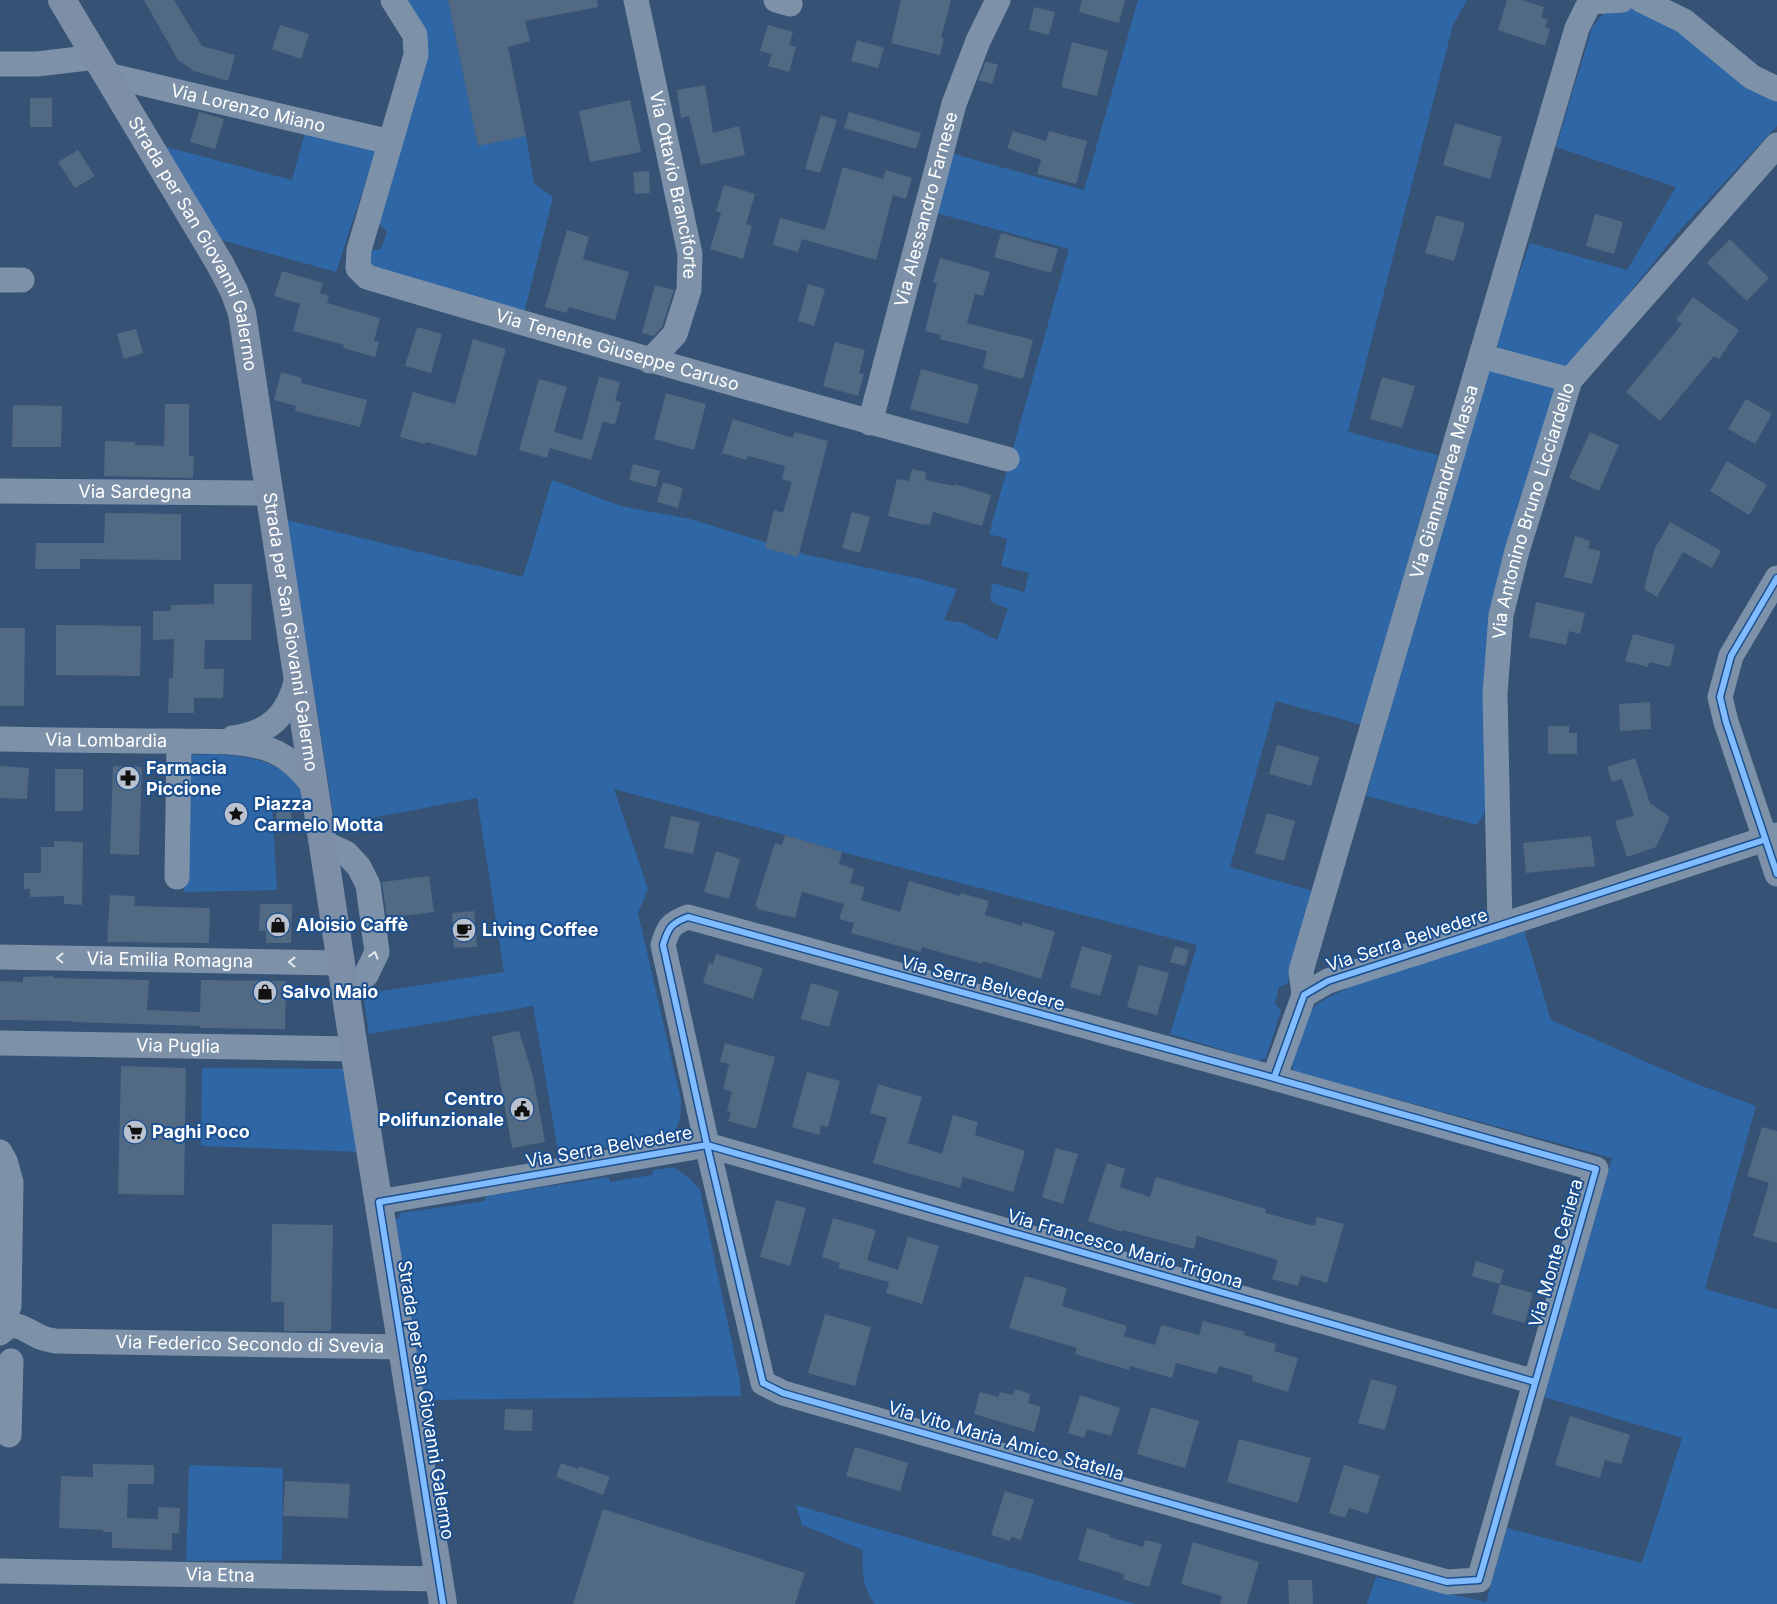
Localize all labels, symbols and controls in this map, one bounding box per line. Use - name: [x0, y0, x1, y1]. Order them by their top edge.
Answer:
- street label: Via Lorenzo Miano: [169, 79, 328, 136]
- street label: Via Ottavio Branciforte: [646, 89, 701, 279]
- street label: Via Alessandro Farnese: [890, 109, 962, 309]
- street label: Strada per San Giovanni Galermo: [124, 113, 262, 373]
- street label: Via Tenente Giuseppe Caruso: [493, 304, 742, 395]
- street label: Via Antonino Bruno Licciardello: [1488, 380, 1579, 640]
- street label: Via Giannandrea Massa: [1405, 382, 1482, 581]
- street label: Via Sardegna: [78, 481, 192, 502]
- street label: Strada per San Giovanni Galermo: [259, 491, 323, 773]
- street label: Via Lombardia: [45, 729, 167, 751]
- place label: Farmacia Piccione: [146, 757, 227, 799]
- pharmacy icon: Farmacia Piccione: [115, 765, 141, 791]
- place label: Piazza Carmelo Motta: [254, 793, 383, 835]
- place icon: Piazza Carmelo Motta: [223, 801, 249, 827]
- street label: Via Serra Belvedere: [1323, 904, 1490, 976]
- shop icon: Aloisio Caffè: [265, 912, 291, 938]
- place label: Aloisio Caffè: [296, 914, 408, 935]
- cafe icon: Living Coffee: [451, 917, 477, 943]
- place label: Living Coffee: [482, 919, 599, 940]
- street label: Via Emilia Romagna: [86, 948, 253, 971]
- one-way arrow: [368, 951, 379, 959]
- street label: Via Serra Belvedere: [899, 951, 1067, 1014]
- one-way arrow: [56, 953, 64, 963]
- one-way arrow: [288, 957, 296, 967]
- shop icon: Salvo Maio: [252, 979, 278, 1005]
- place label: Salvo Maio: [282, 981, 378, 1002]
- street label: Via Puglia: [136, 1034, 220, 1057]
- place label: Centro Polifunzionale: [379, 1088, 504, 1130]
- public building icon: Centro Polifunzionale: [509, 1096, 535, 1122]
- supermarket icon: Paghi Poco: [122, 1119, 148, 1145]
- place label: Paghi Poco: [152, 1121, 250, 1142]
- street label: Via Serra Belvedere: [524, 1122, 694, 1171]
- street label: Via Monte Ceriera: [1524, 1176, 1587, 1329]
- street label: Via Francesco Mario Trigona: [1005, 1205, 1245, 1292]
- street label: Strada per San Giovanni Galermo: [394, 1259, 459, 1541]
- street label: Via Federico Secondo di Svevia: [115, 1331, 384, 1357]
- street label: Via Vito Maria Amico Statella: [886, 1397, 1127, 1484]
- street label: Via Etna: [185, 1563, 255, 1586]

